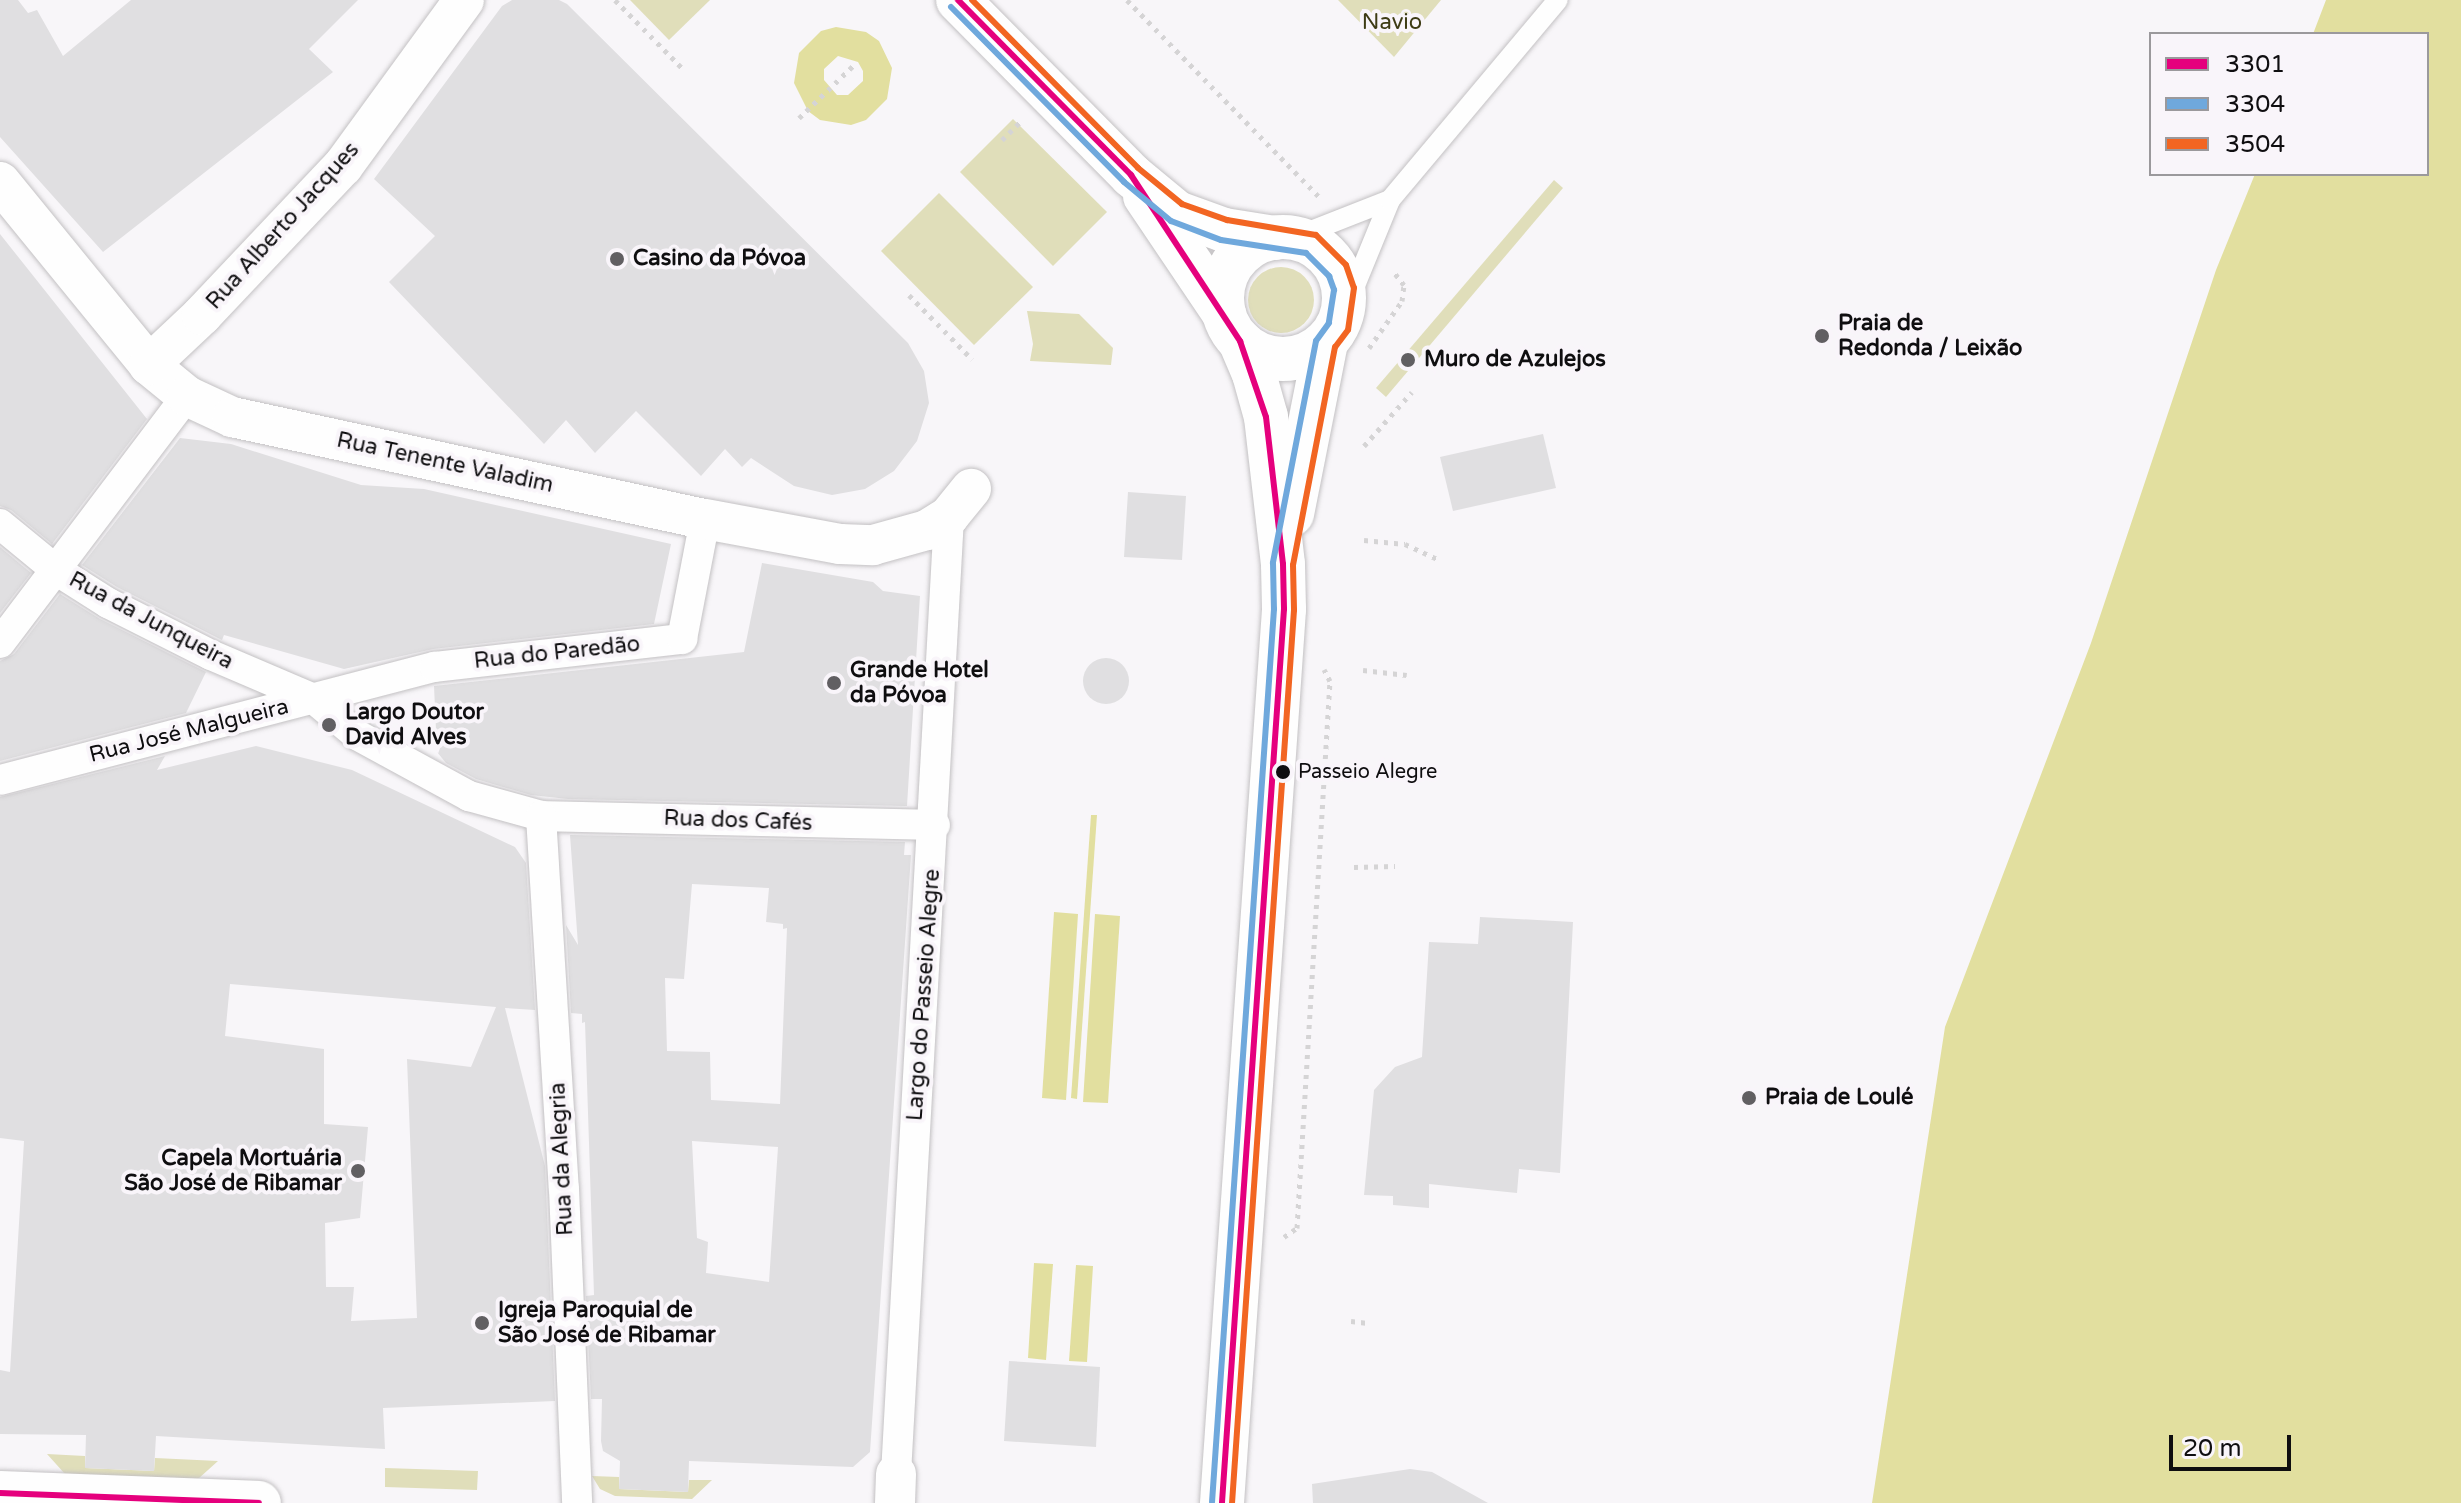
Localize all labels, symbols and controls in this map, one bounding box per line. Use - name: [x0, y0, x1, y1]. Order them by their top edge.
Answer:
- park label: Navio: [1362, 10, 1422, 36]
- legend: [2149, 32, 2429, 176]
- text: 3301: [2225, 50, 2285, 79]
- text: 3304: [2225, 90, 2285, 119]
- text: 3504: [2225, 130, 2285, 159]
- street label: Rua Alberto Jacques: [201, 137, 365, 315]
- place label: Casino da Póvoa: [633, 246, 806, 272]
- marker: Casino da Póvoa: [608, 250, 626, 268]
- place label: Praia de Redonda / Leixão: [1838, 310, 2022, 362]
- marker: Praia de Redonda / Leixão: [1813, 327, 1831, 345]
- place label: Muro de Azulejos: [1424, 347, 1606, 373]
- marker: Muro de Azulejos: [1399, 351, 1417, 369]
- street label: Rua Tenente Valadim: [334, 427, 556, 499]
- street label: Rua da Junqueira: [64, 567, 238, 675]
- street label: Rua do Paredão: [473, 631, 641, 675]
- place label: Grande Hotel da Póvoa: [850, 657, 989, 708]
- marker: Grande Hotel da Póvoa: [825, 674, 843, 692]
- street label: Rua José Malgueira: [87, 693, 291, 769]
- place label: Largo Doutor David Alves: [345, 699, 484, 750]
- marker: Largo Doutor David Alves: [320, 716, 338, 734]
- place label: Passeio Alegre: [1298, 760, 1437, 784]
- marker: Passeio Alegre: [1275, 764, 1291, 780]
- street label: Rua dos Cafés: [663, 805, 813, 837]
- street label: Largo do Passeio Alegre: [902, 868, 946, 1122]
- street label: Rua da Alegria: [545, 1082, 579, 1236]
- place label: Praia de Loulé: [1765, 1085, 1913, 1111]
- marker: Praia de Loulé: [1740, 1089, 1758, 1107]
- place label: Capela Mortuária São José de Ribamar: [124, 1145, 342, 1196]
- marker: Capela Mortuária São José de Ribamar: [349, 1162, 367, 1180]
- place label: Igreja Paroquial de São José de Ribamar: [498, 1297, 716, 1348]
- marker: Igreja Paroquial de São José de Ribamar: [473, 1314, 491, 1332]
- scale bar: [2173, 1419, 2295, 1469]
- text: 20 m: [2183, 1434, 2241, 1463]

